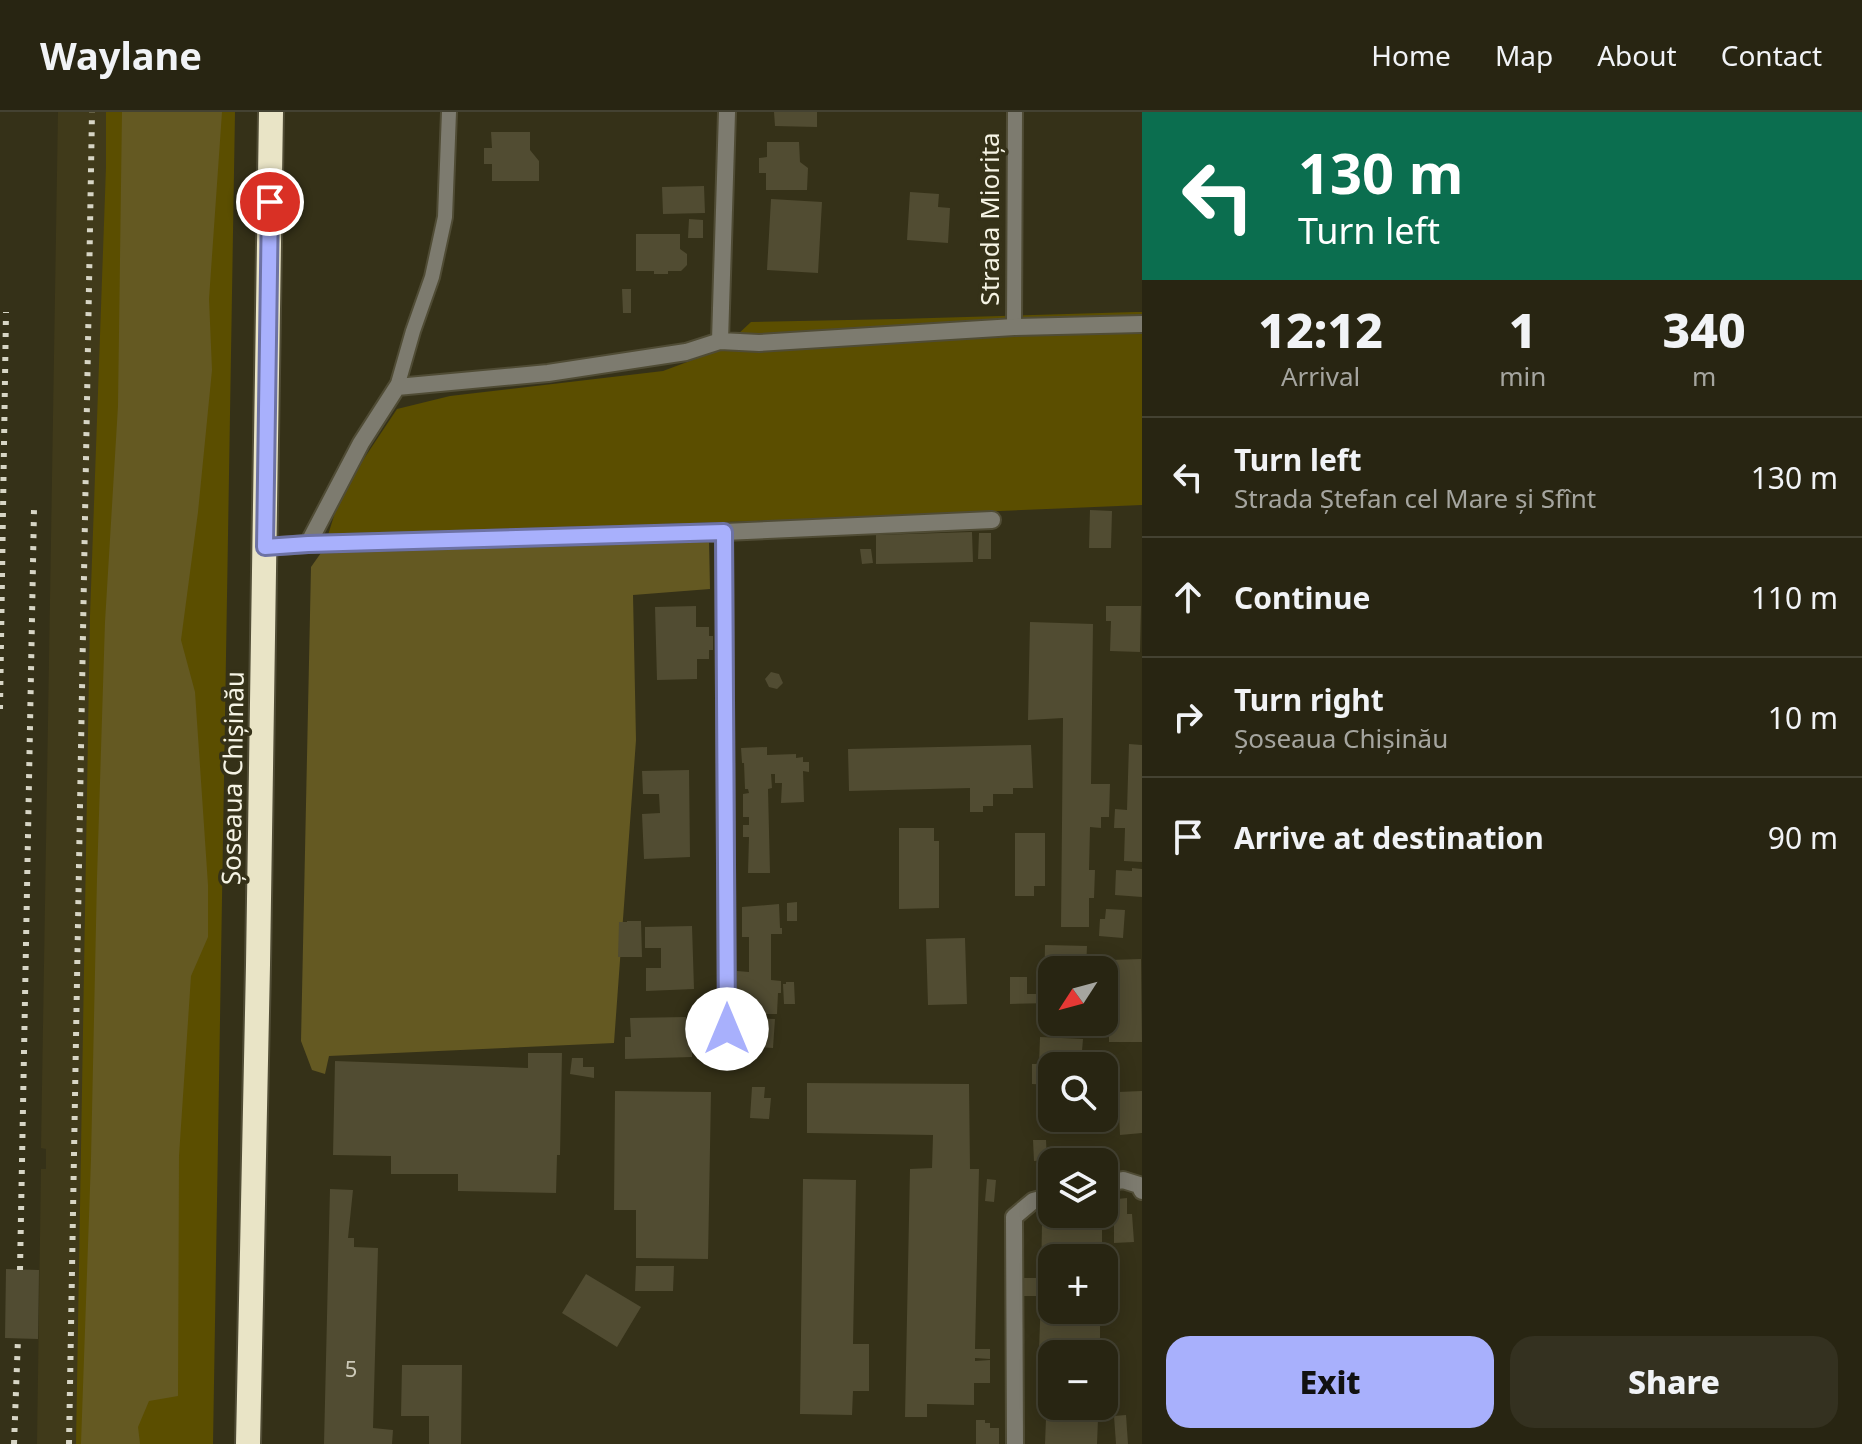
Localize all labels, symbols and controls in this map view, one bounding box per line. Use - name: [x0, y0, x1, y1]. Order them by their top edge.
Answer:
- text: Waylane: [40, 29, 202, 81]
- text: Home: [1371, 36, 1451, 74]
- text: Map: [1495, 36, 1553, 74]
- text: About: [1597, 36, 1677, 74]
- text: Contact: [1721, 36, 1822, 74]
- street label: Strada Miorița: [971, 132, 1007, 306]
- text: 130 m: [1298, 134, 1463, 210]
- icon: left: [1166, 144, 1270, 248]
- pin: [236, 168, 304, 236]
- icon: arrive: [248, 180, 292, 224]
- text: Turn left: [1298, 206, 1440, 255]
- text: 12:12: [1258, 297, 1383, 362]
- text: 1: [1509, 297, 1537, 362]
- text: 340: [1663, 297, 1746, 362]
- text: Arrival: [1281, 358, 1360, 394]
- text: min: [1499, 358, 1546, 394]
- text: m: [1692, 358, 1716, 394]
- text: Turn left: [1234, 439, 1362, 480]
- icon: left: [1166, 455, 1210, 499]
- text: 130 m: [1751, 457, 1838, 498]
- text: Strada Ștefan cel Mare și Sfînt: [1234, 480, 1596, 516]
- icon: ahead: [1166, 575, 1210, 619]
- text: Continue: [1234, 577, 1370, 618]
- text: 110 m: [1751, 577, 1838, 618]
- street label: Șoseaua Chișinău: [212, 671, 252, 885]
- text: Turn right: [1234, 679, 1384, 720]
- icon: right: [1166, 695, 1210, 739]
- text: 10 m: [1768, 697, 1838, 738]
- text: Șoseaua Chișinău: [1234, 720, 1448, 756]
- icon: arrive: [1166, 815, 1210, 859]
- text: Arrive at destination: [1234, 817, 1544, 858]
- text: 90 m: [1768, 817, 1838, 858]
- north arrow: [1038, 956, 1118, 1036]
- map controls: [1038, 956, 1118, 1420]
- position arrow: [685, 987, 769, 1071]
- button: search: [1038, 1052, 1118, 1132]
- button: layers: [1038, 1148, 1118, 1228]
- button: +: [1038, 1244, 1118, 1324]
- button: Exit: [1166, 1336, 1494, 1428]
- button: Share: [1510, 1336, 1838, 1428]
- button: −: [1038, 1340, 1118, 1420]
- house number: 5: [345, 1353, 357, 1383]

